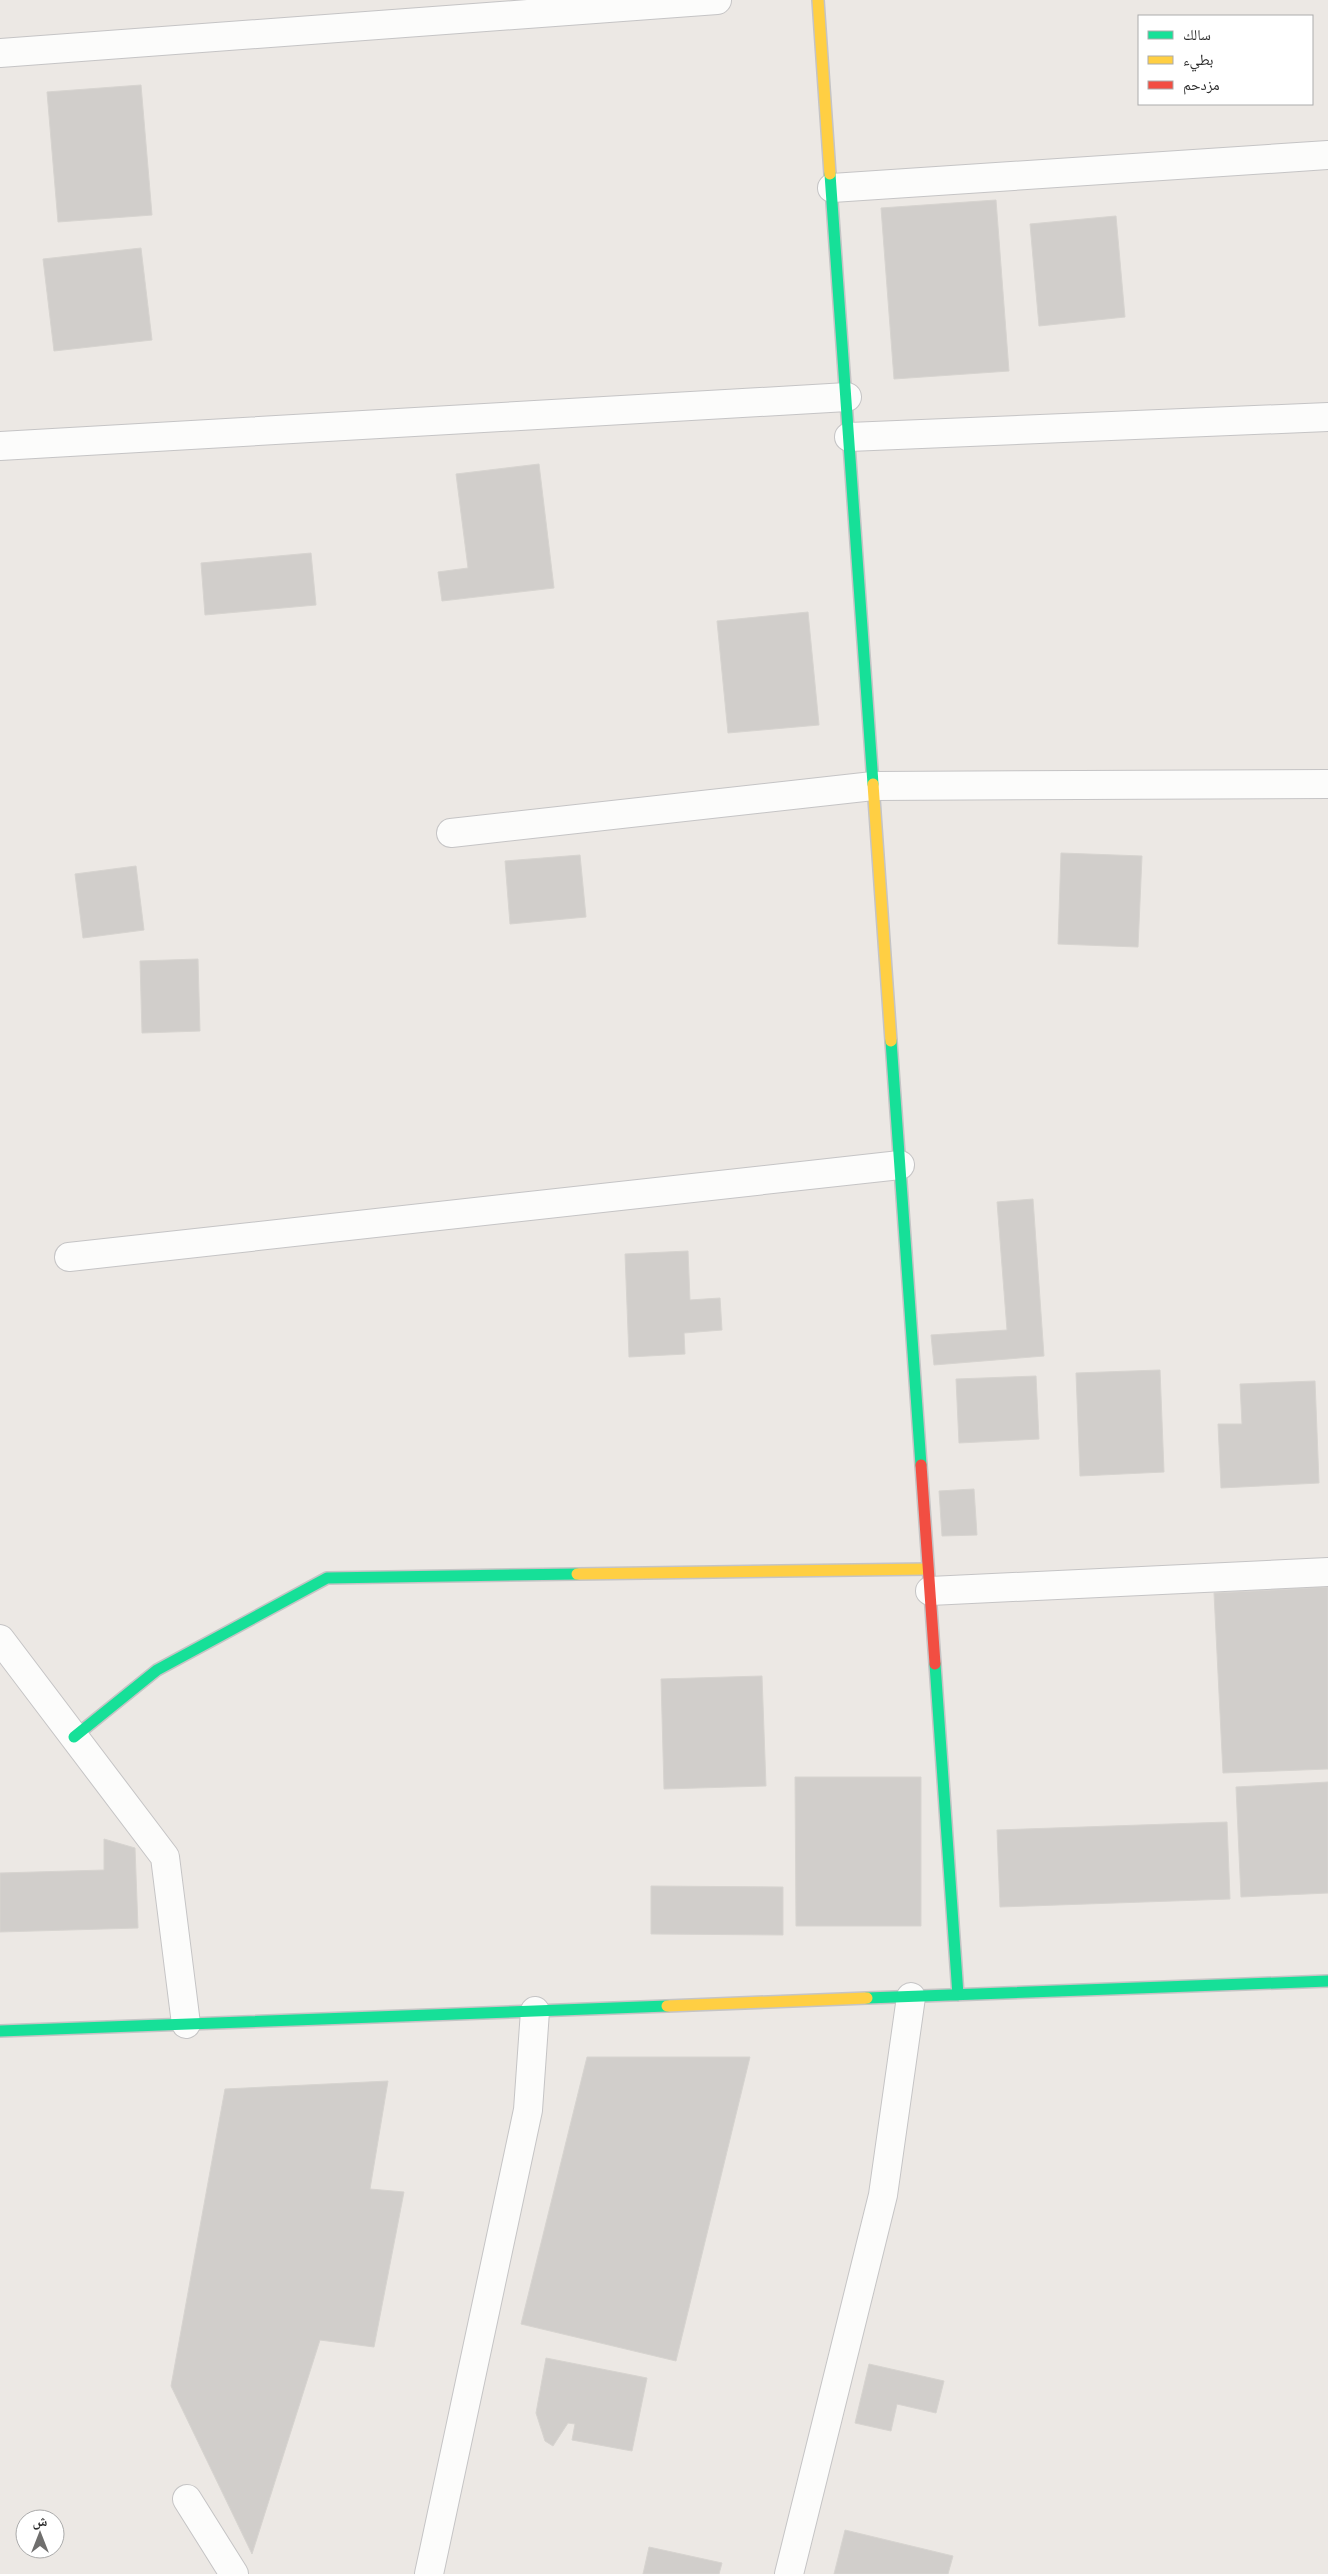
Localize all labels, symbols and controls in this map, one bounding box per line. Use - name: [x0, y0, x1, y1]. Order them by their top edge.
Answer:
- legend: [1138, 15, 1313, 105]
- text: سالك: [1183, 25, 1211, 43]
- text: بطيء: [1183, 50, 1213, 72]
- text: مزدحم: [1183, 75, 1220, 95]
- north arrow: [15, 2509, 65, 2559]
- text: ش: [33, 2512, 48, 2530]

